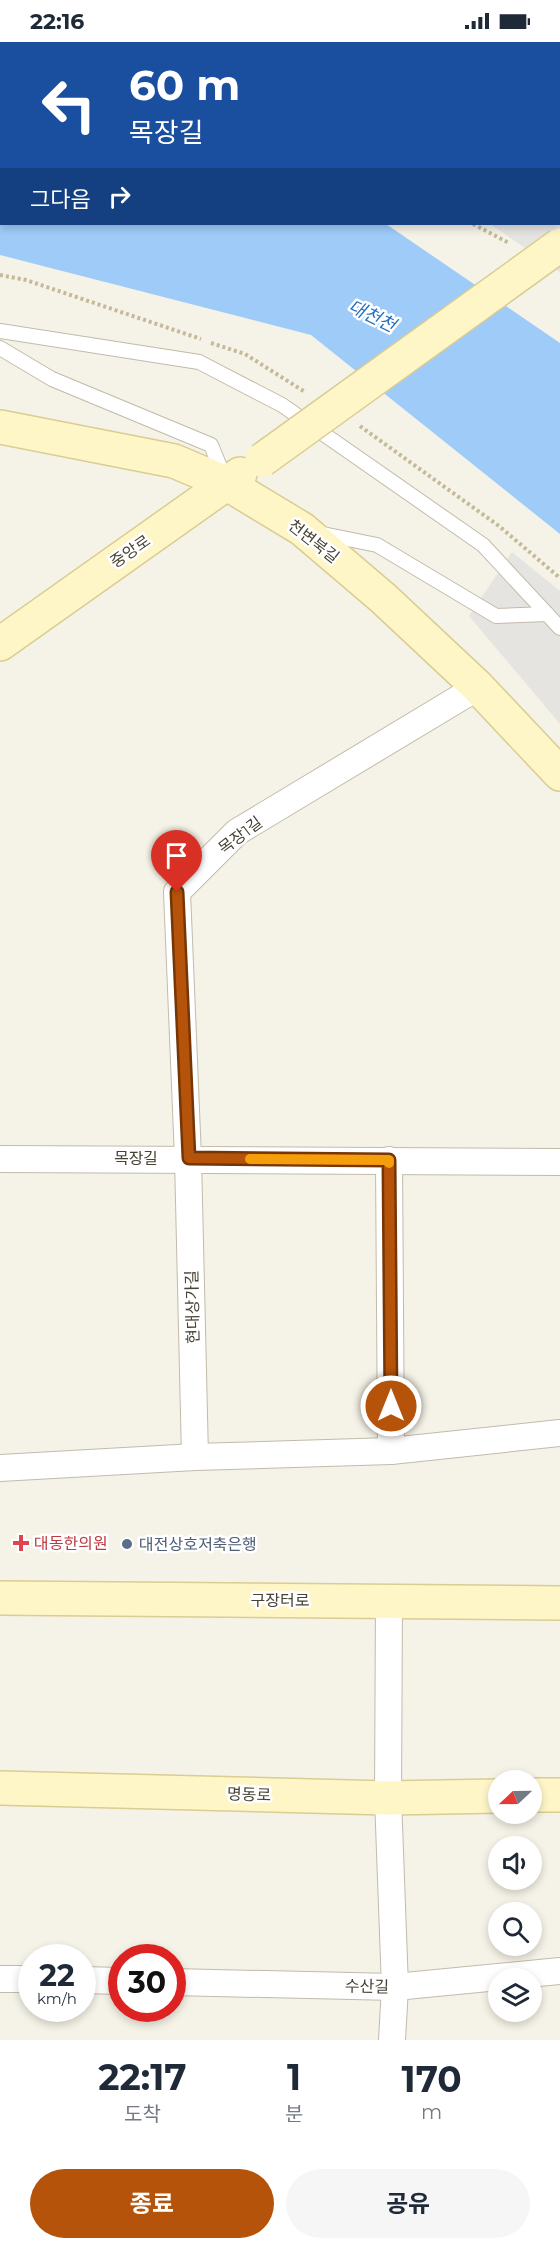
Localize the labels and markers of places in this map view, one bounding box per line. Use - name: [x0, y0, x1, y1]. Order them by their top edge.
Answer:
- pin: [151, 830, 202, 892]
- marker: 대동한의원: [12, 1534, 30, 1552]
- place label: 대동한의원: [34, 1534, 108, 1553]
- place label: 대전상호저축은행: [139, 1535, 257, 1554]
- marker: 대전상호저축은행: [120, 1537, 134, 1551]

